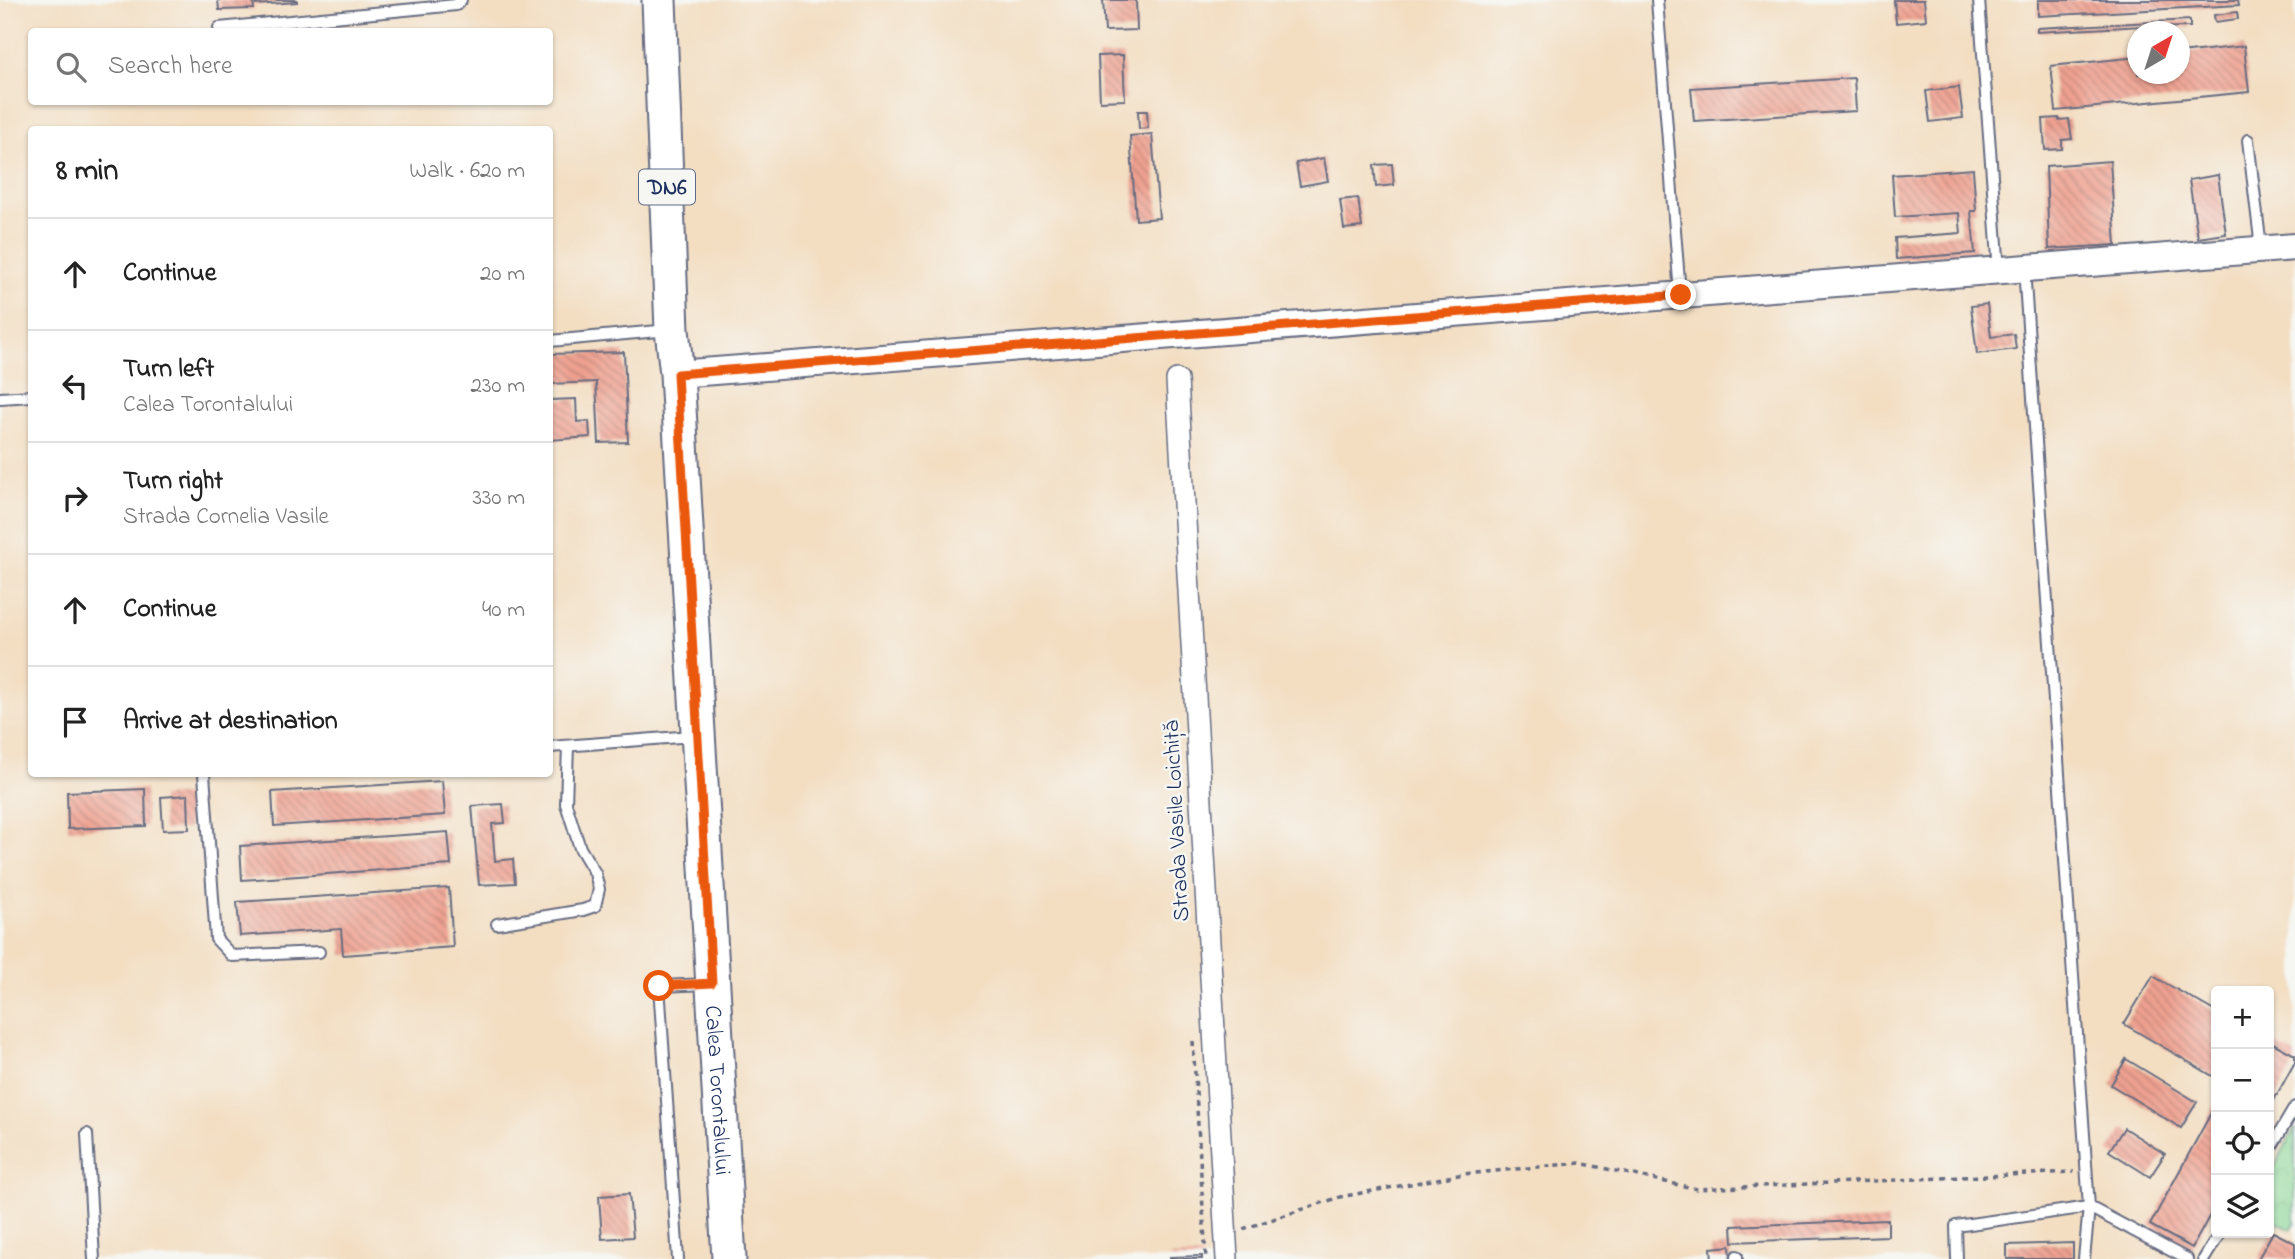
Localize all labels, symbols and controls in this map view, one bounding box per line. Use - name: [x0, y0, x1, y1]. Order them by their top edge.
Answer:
- north arrow: [2127, 21, 2190, 84]
- search box: [28, 28, 553, 105]
- icon: search: [52, 48, 90, 86]
- text: Search here: [108, 48, 233, 86]
- text: 8 min: [56, 150, 118, 194]
- text: Walk · 620 m: [409, 155, 525, 188]
- road number: DN6: [639, 170, 695, 204]
- icon: ahead: [56, 255, 94, 293]
- text: Continue: [123, 255, 216, 293]
- text: 20 m: [480, 258, 525, 291]
- route end: [1665, 279, 1696, 310]
- text: Turn left: [123, 351, 214, 389]
- icon: left: [56, 367, 94, 405]
- text: 230 m: [471, 370, 525, 403]
- text: Calea Torontalului: [123, 389, 293, 422]
- text: Turn right: [123, 463, 223, 501]
- icon: right: [56, 479, 94, 517]
- text: 330 m: [472, 482, 525, 515]
- text: Strada Cornelia Vasile: [123, 501, 329, 534]
- icon: ahead: [56, 591, 94, 629]
- text: Continue: [123, 591, 216, 629]
- text: 40 m: [482, 594, 525, 627]
- icon: arrive: [56, 703, 94, 741]
- text: Arrive at destination: [123, 703, 338, 741]
- street label: Strada Vasile Loichiță: [1156, 719, 1199, 922]
- route start: [643, 970, 674, 1001]
- map controls: [2211, 986, 2274, 1238]
- button: +: [2211, 986, 2274, 1049]
- street label: Calea Torontalului: [695, 1004, 738, 1176]
- button: −: [2211, 1049, 2274, 1112]
- button: locate: [2211, 1112, 2274, 1175]
- button: layers: [2211, 1175, 2274, 1238]

